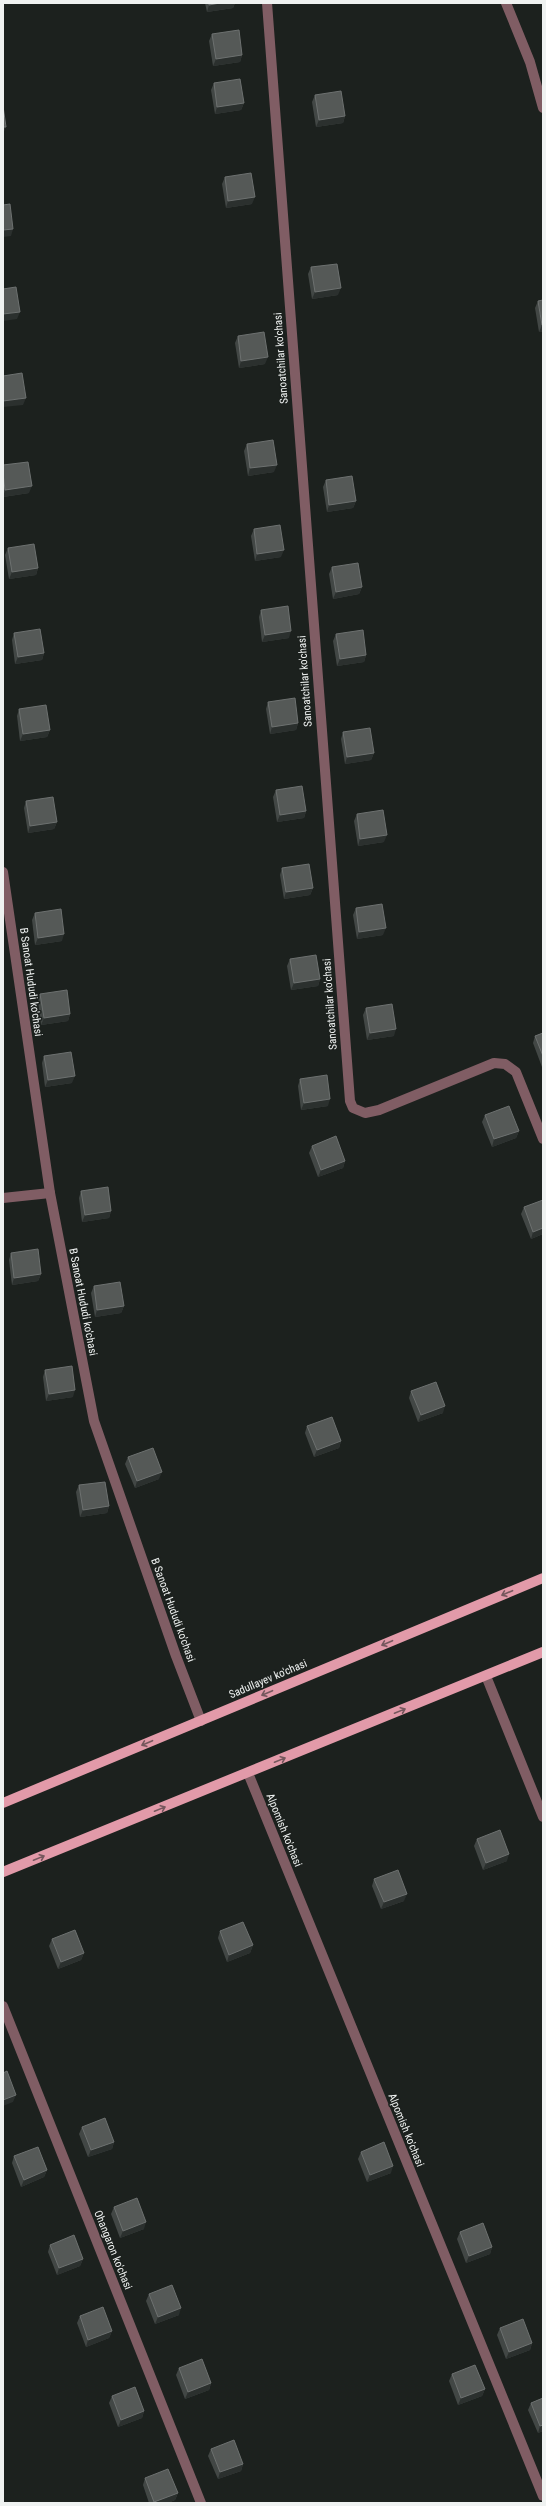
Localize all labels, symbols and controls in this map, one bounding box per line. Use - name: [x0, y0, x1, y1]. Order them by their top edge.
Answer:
- street label: Sanoatchilar ko'chasi: [271, 312, 291, 404]
- street label: Sanoatchilar ko'chasi: [295, 635, 315, 727]
- street label: B Sanoat Hududi ko'chasi: [17, 927, 45, 1037]
- street label: Sanoatchilar ko'chasi: [320, 958, 340, 1050]
- street label: B Sanoat Hududi ko'chasi: [66, 1247, 100, 1357]
- street label: B Sanoat Hududi ko'chasi: [148, 1556, 198, 1664]
- one-way arrow: [501, 1590, 513, 1598]
- one-way arrow: [381, 1640, 393, 1647]
- street label: Sadullayev ko'chasi: [227, 1657, 309, 1701]
- one-way arrow: [261, 1690, 273, 1697]
- one-way arrow: [394, 1706, 406, 1714]
- one-way arrow: [141, 1740, 153, 1747]
- one-way arrow: [274, 1755, 286, 1763]
- street label: Alpomish ko'chasi: [263, 1791, 305, 1869]
- one-way arrow: [153, 1804, 165, 1812]
- one-way arrow: [33, 1853, 45, 1861]
- street label: Alpomish ko'chasi: [385, 2091, 427, 2169]
- street label: Ohangaron ko'chasi: [91, 2208, 135, 2292]

